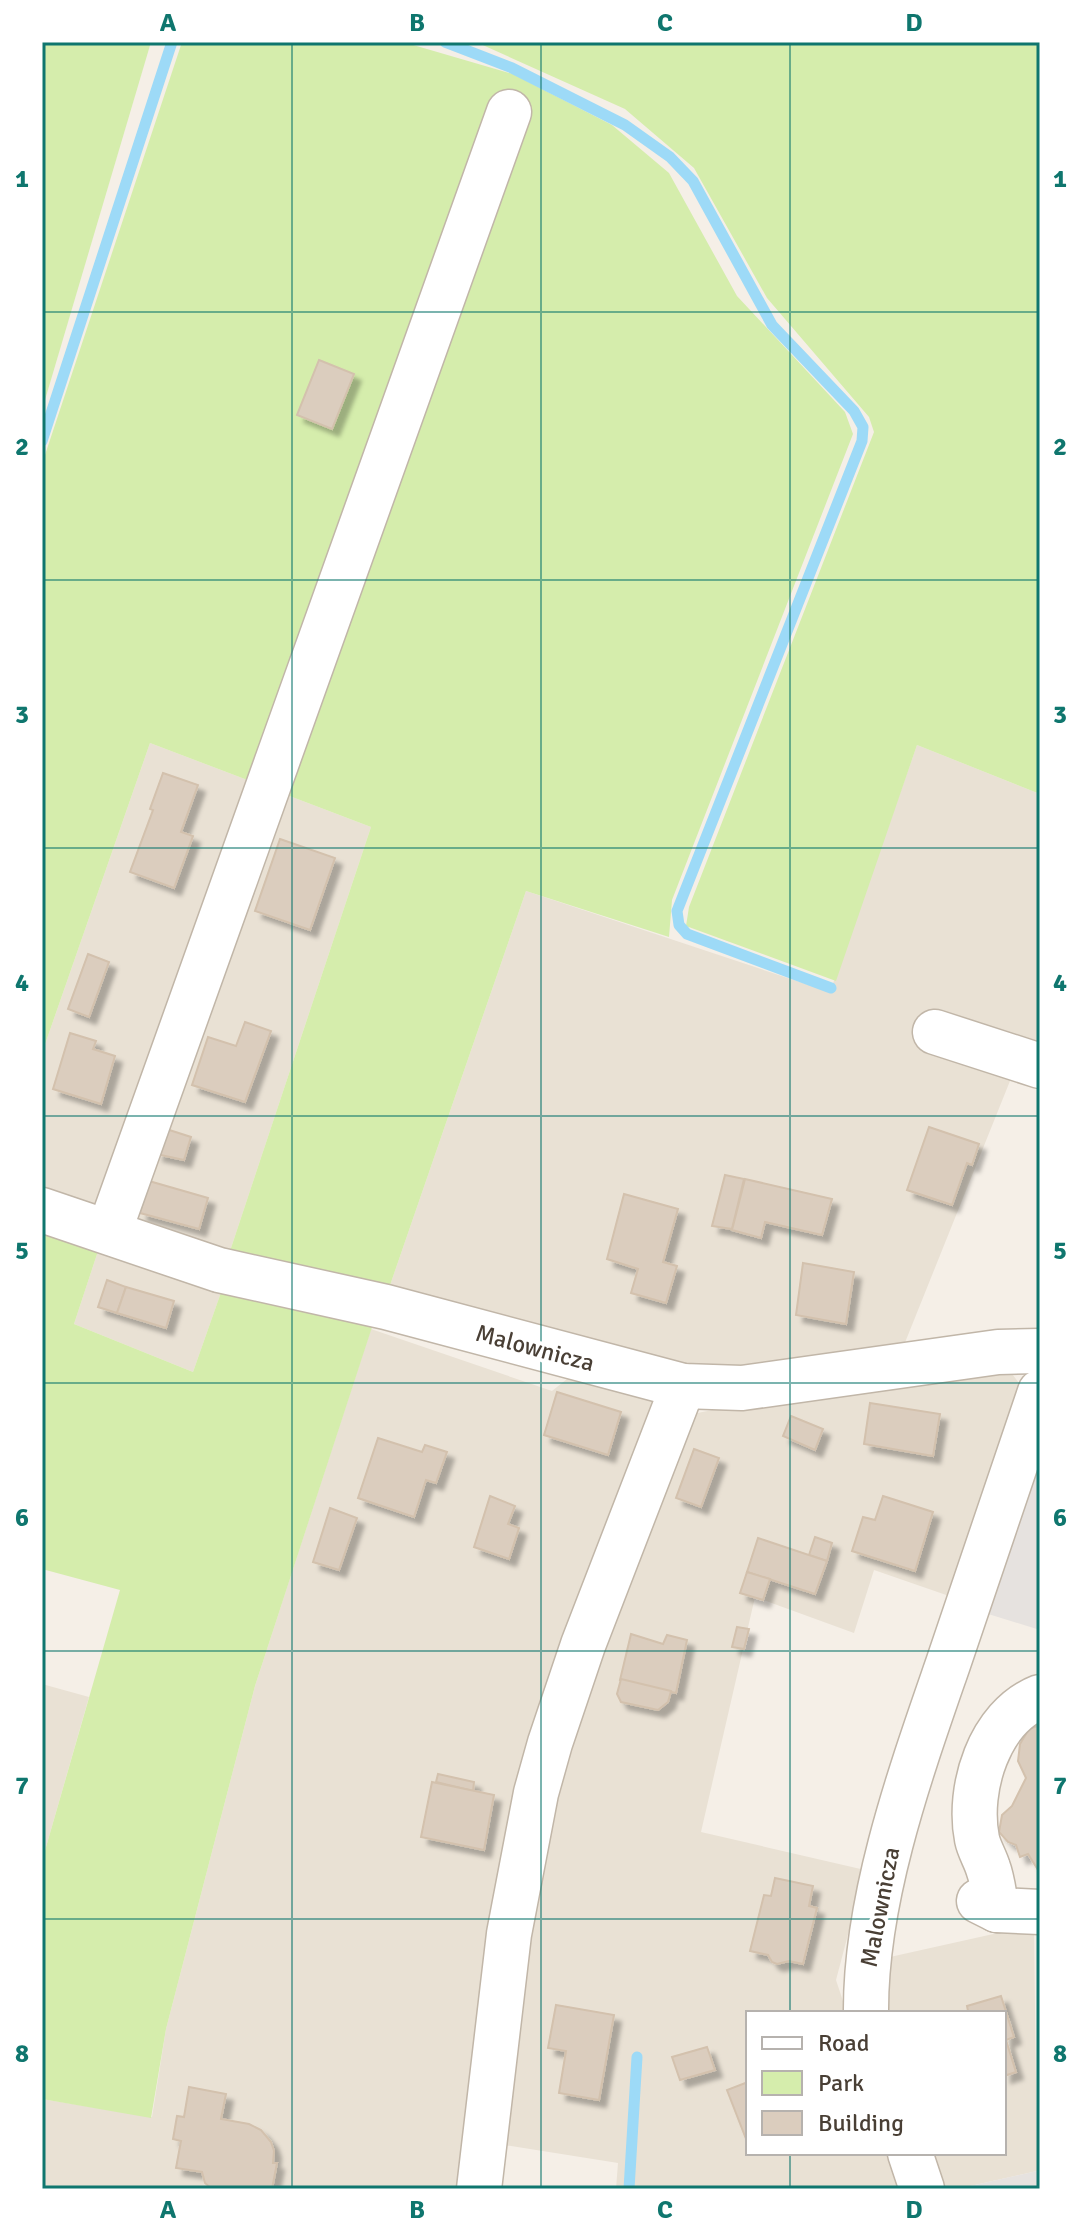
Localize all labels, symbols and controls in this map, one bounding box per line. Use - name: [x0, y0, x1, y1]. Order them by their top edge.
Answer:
- text: A: [160, 7, 177, 39]
- text: B: [409, 7, 425, 39]
- text: C: [657, 7, 673, 39]
- text: D: [905, 7, 923, 39]
- text: 1: [15, 163, 29, 195]
- text: 1: [1053, 163, 1067, 195]
- text: 2: [15, 431, 29, 463]
- text: 2: [1053, 431, 1067, 463]
- text: 3: [15, 699, 29, 731]
- text: 3: [1053, 699, 1067, 731]
- text: 4: [15, 967, 29, 999]
- text: 4: [1053, 967, 1067, 999]
- text: 5: [15, 1235, 29, 1267]
- text: 5: [1053, 1235, 1067, 1267]
- street label: Malownicza: [472, 1318, 598, 1378]
- text: 6: [15, 1502, 29, 1534]
- text: 6: [1053, 1502, 1067, 1534]
- text: 7: [15, 1770, 29, 1802]
- text: 7: [1053, 1770, 1067, 1802]
- street label: Malownicza: [854, 1844, 906, 1970]
- legend: [746, 2011, 1006, 2155]
- text: Road: [818, 2028, 869, 2058]
- text: 8: [15, 2038, 29, 2070]
- text: 8: [1053, 2038, 1067, 2070]
- text: Park: [818, 2068, 864, 2098]
- text: Building: [818, 2108, 904, 2138]
- text: A: [160, 2194, 177, 2226]
- text: B: [409, 2194, 425, 2226]
- text: C: [657, 2194, 673, 2226]
- text: D: [905, 2194, 923, 2226]

